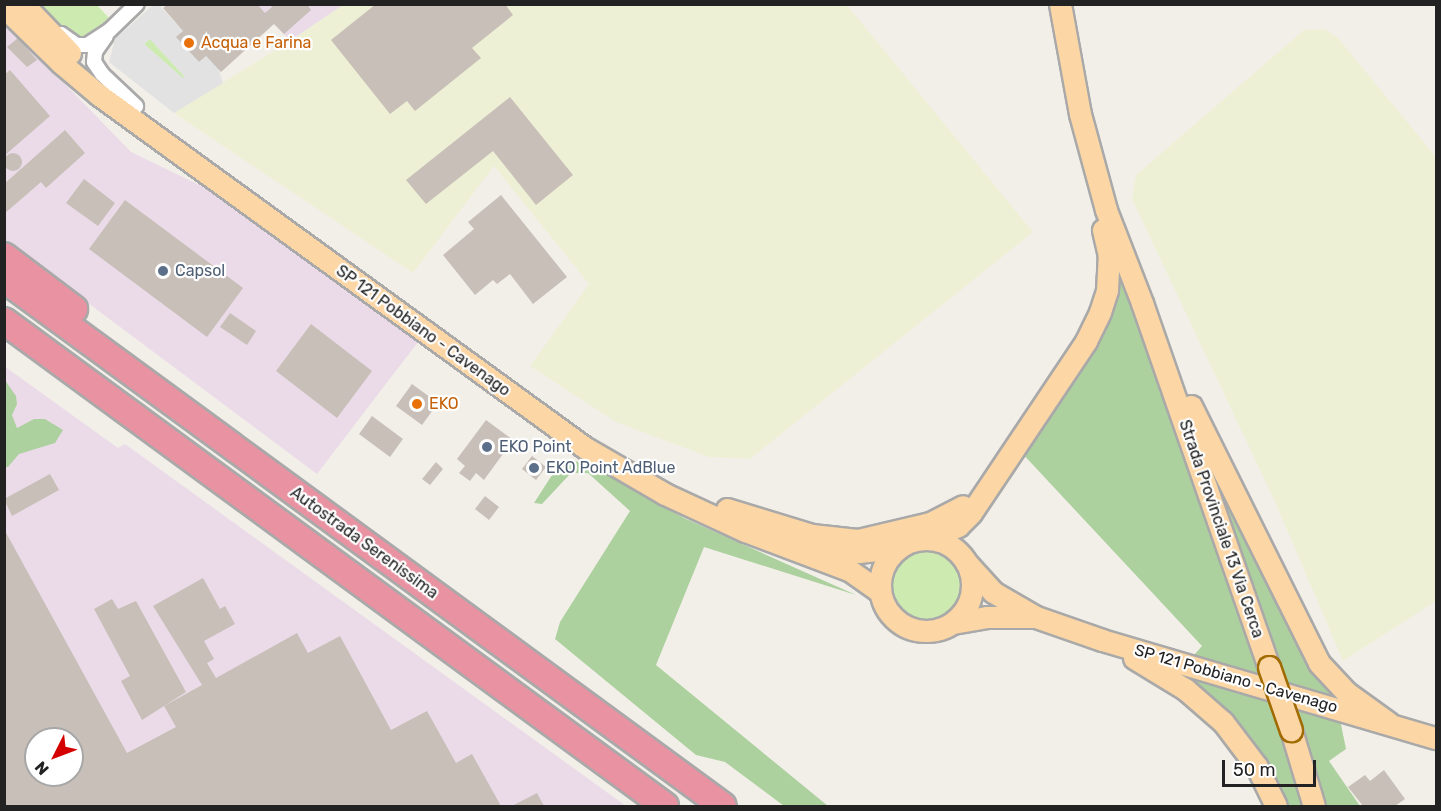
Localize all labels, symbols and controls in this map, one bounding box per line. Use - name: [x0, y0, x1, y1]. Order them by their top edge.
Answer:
- place label: Acqua e Farina: [201, 33, 311, 53]
- marker: Acqua e Farina: [182, 36, 196, 50]
- place label: Capsol: [175, 261, 225, 281]
- street label: SP 121 Pobbiano - Cavenago: [332, 261, 514, 401]
- marker: Capsol: [156, 264, 170, 278]
- place label: EKO: [429, 394, 459, 414]
- marker: EKO: [410, 397, 424, 411]
- street label: Strada Provinciale 13 Via Cerca: [1175, 417, 1267, 641]
- place label: EKO Point: [499, 437, 572, 457]
- marker: EKO Point: [480, 440, 494, 454]
- place label: EKO Point AdBlue: [546, 458, 676, 478]
- marker: EKO Point AdBlue: [527, 461, 541, 475]
- street label: Autostrada Serenissima: [286, 483, 442, 603]
- street label: SP 121 Pobbiano - Cavenago: [1132, 641, 1340, 717]
- north arrow: [24, 727, 84, 787]
- scale bar: [1225, 748, 1320, 786]
- text: N: [31, 757, 53, 779]
- text: 50 m: [1233, 759, 1276, 781]

